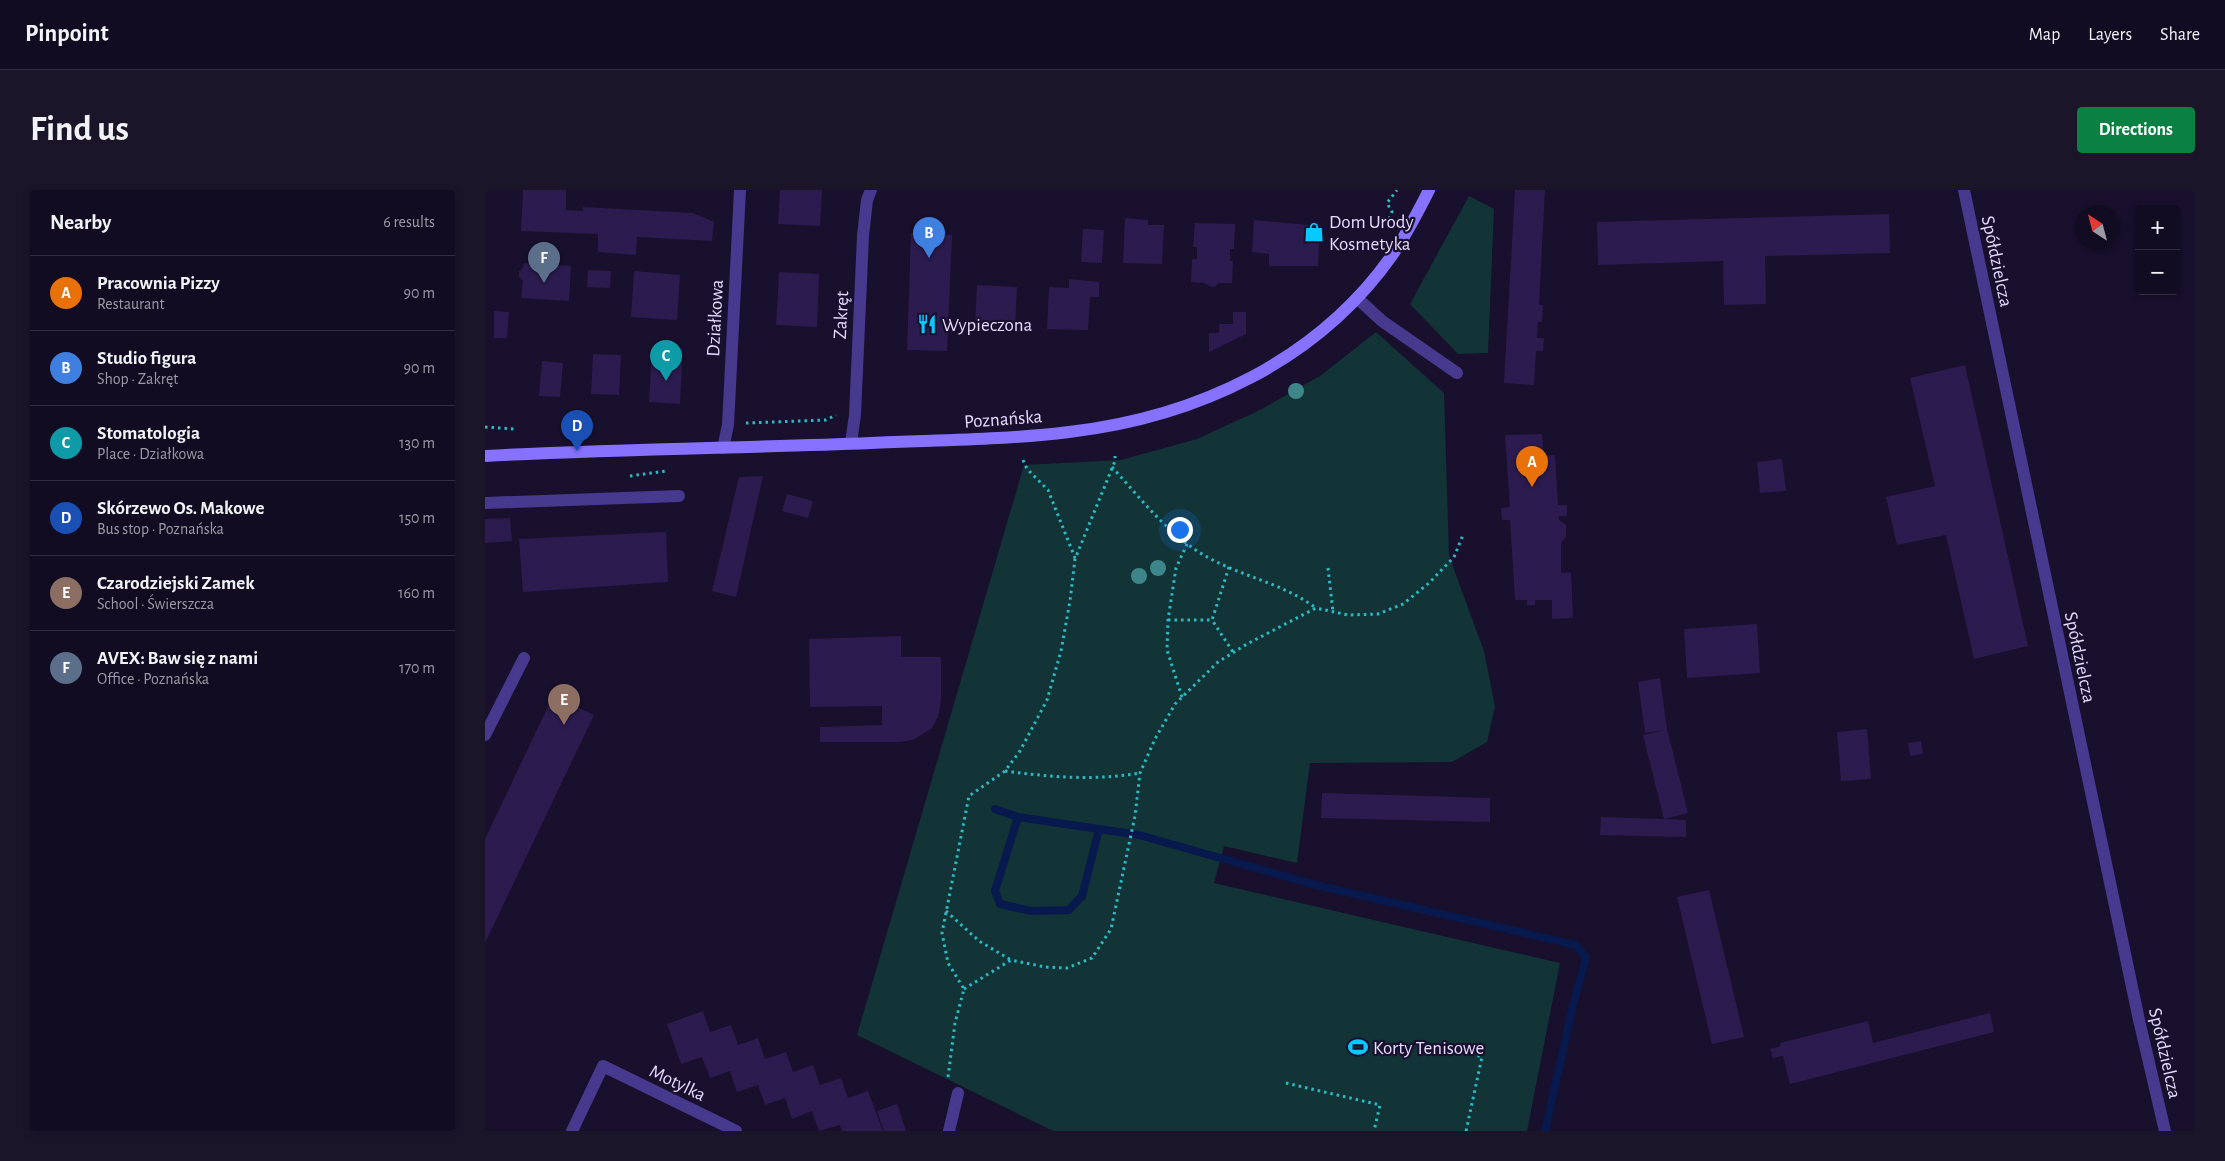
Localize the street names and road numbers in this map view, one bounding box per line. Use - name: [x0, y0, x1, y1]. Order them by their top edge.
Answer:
- street label: Spółdzielcza: [1978, 214, 2015, 309]
- street label: Działkowa: [704, 279, 727, 357]
- street label: Zakręt: [831, 290, 852, 340]
- street label: Poznańska: [963, 407, 1043, 432]
- street label: Spółdzielcza: [2061, 610, 2098, 705]
- street label: Spółdzielcza: [2145, 1006, 2184, 1101]
- street label: Motylka: [646, 1062, 709, 1105]

